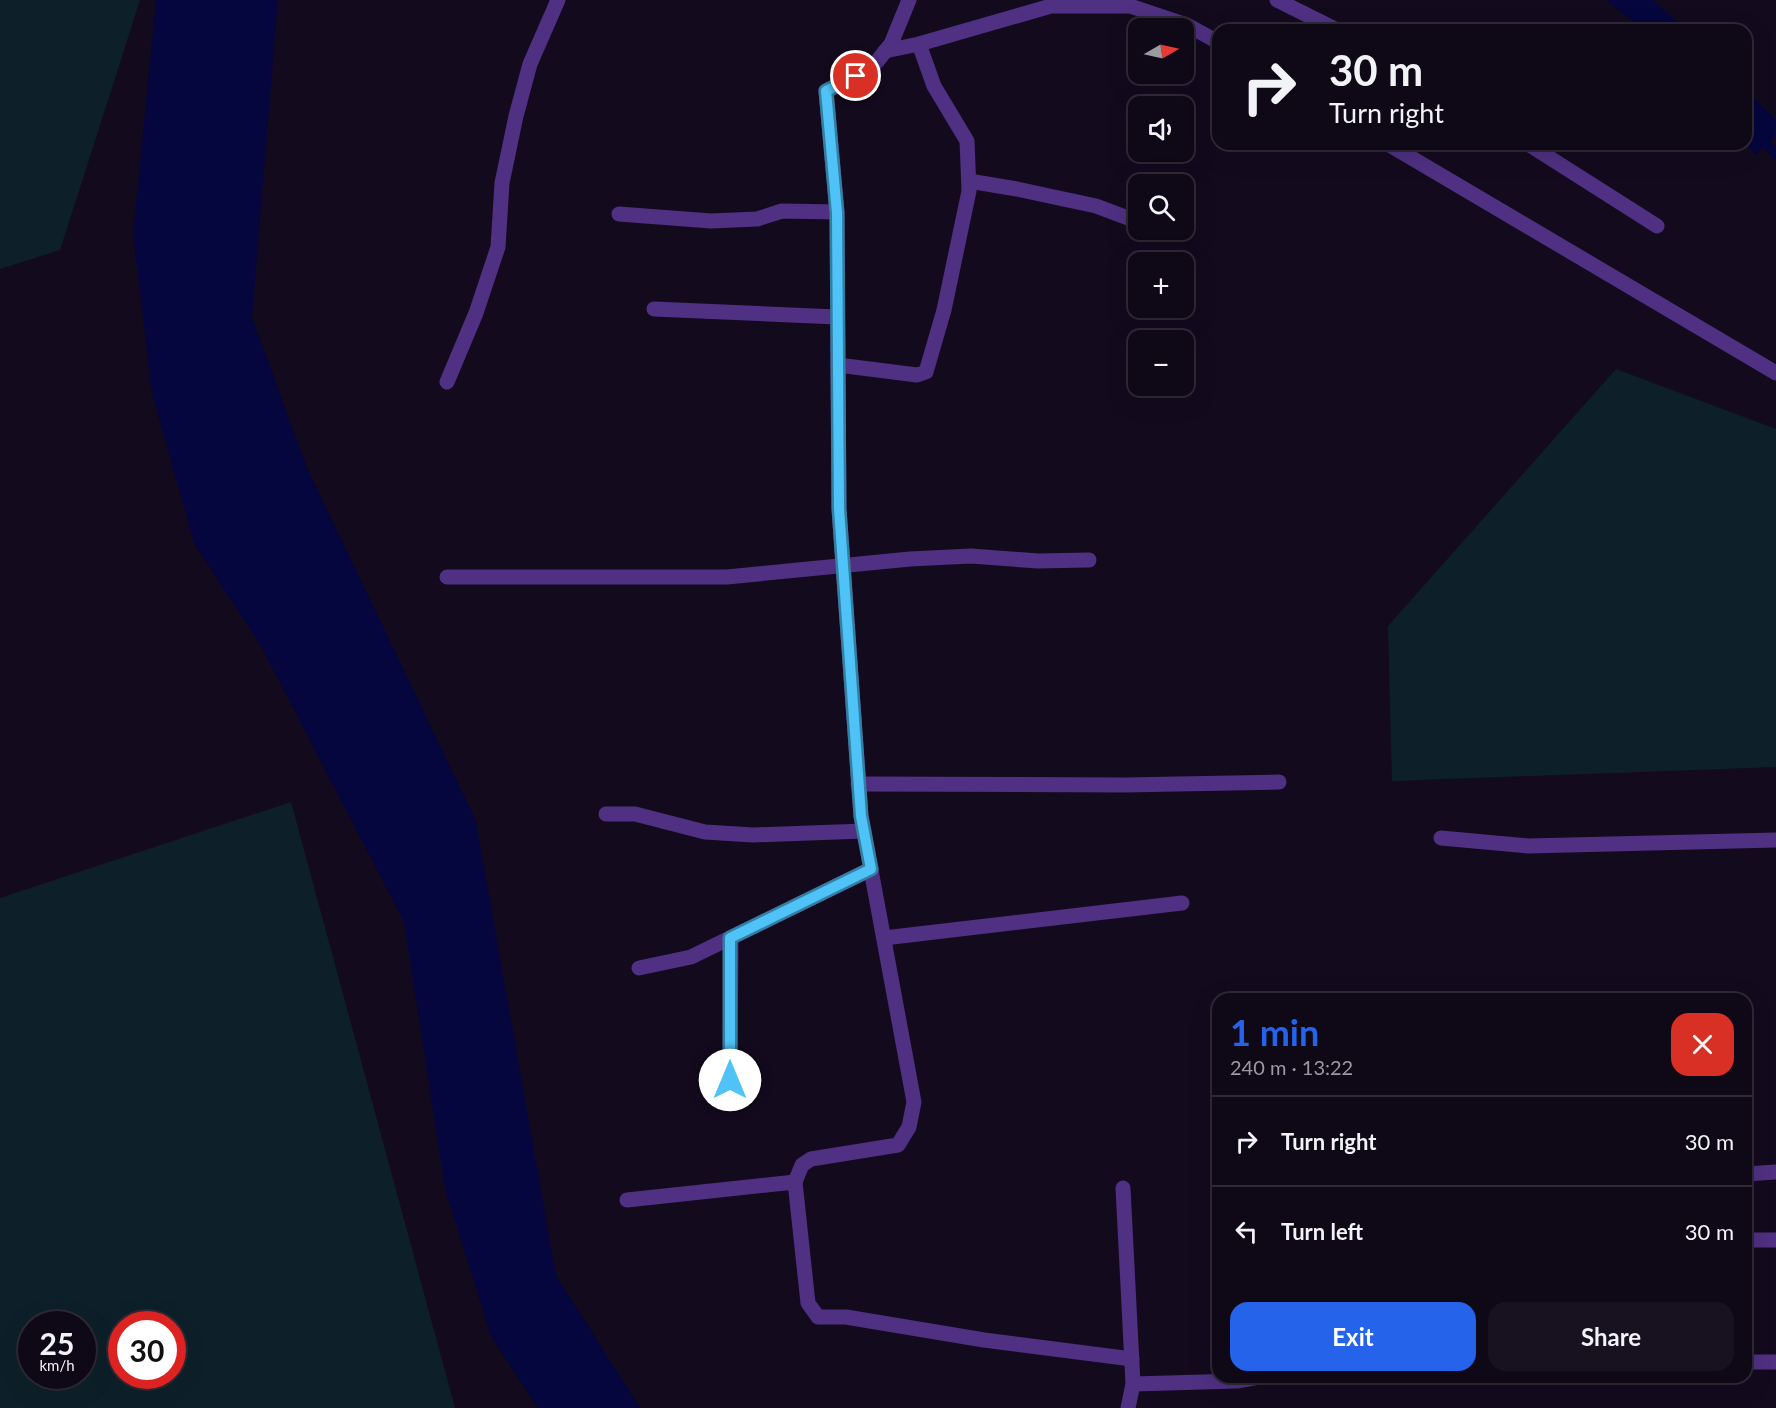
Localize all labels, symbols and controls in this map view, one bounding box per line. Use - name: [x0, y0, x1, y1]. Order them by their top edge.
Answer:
- north arrow: [1128, 18, 1194, 84]
- map controls: [1128, 18, 1194, 396]
- text: 30 m: [1329, 45, 1423, 95]
- icon: right: [1230, 48, 1308, 126]
- pin: [830, 50, 881, 101]
- icon: arrive: [839, 59, 872, 92]
- button: sound: [1128, 96, 1194, 162]
- text: Turn right: [1329, 96, 1444, 129]
- button: search: [1128, 174, 1194, 240]
- button: +: [1128, 252, 1194, 318]
- button: −: [1128, 330, 1194, 396]
- text: 1 min: [1230, 1010, 1319, 1054]
- button: close: [1671, 1013, 1734, 1076]
- position arrow: [698, 1048, 762, 1112]
- text: 240 m · 13:22: [1230, 1055, 1353, 1079]
- icon: right: [1230, 1125, 1263, 1158]
- text: Turn right: [1281, 1128, 1376, 1155]
- text: 30 m: [1685, 1128, 1734, 1155]
- icon: left: [1230, 1215, 1263, 1248]
- text: Turn left: [1281, 1218, 1363, 1245]
- text: 30 m: [1685, 1218, 1734, 1245]
- button: Exit: [1230, 1302, 1476, 1371]
- button: Share: [1488, 1302, 1734, 1371]
- speed limit sign: 30: [108, 1311, 186, 1389]
- text: 25: [40, 1325, 74, 1361]
- text: km/h: [39, 1356, 75, 1374]

